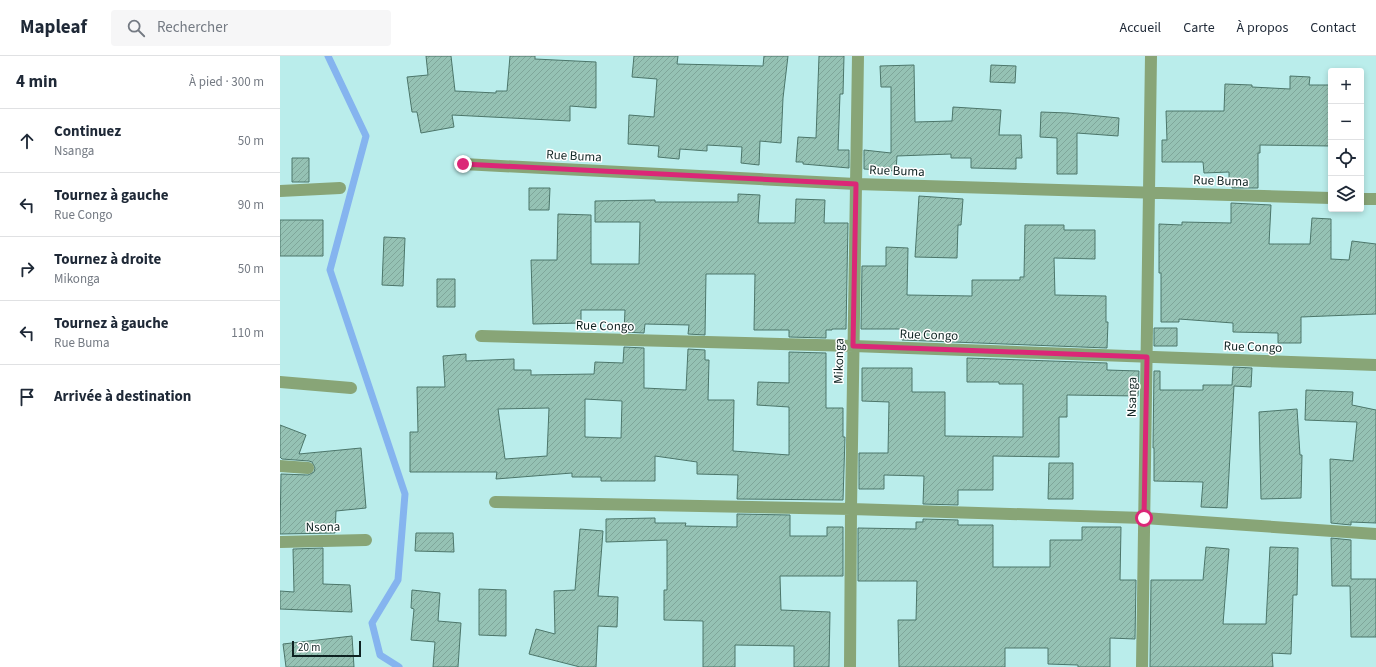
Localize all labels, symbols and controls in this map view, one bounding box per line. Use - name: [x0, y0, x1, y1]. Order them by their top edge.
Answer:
- search box: [111, 10, 391, 46]
- text: Mapleaf: [20, 14, 87, 41]
- icon: search: [125, 17, 147, 39]
- text: Rechercher: [157, 17, 228, 38]
- text: Accueil: [1120, 18, 1161, 38]
- text: Carte: [1183, 18, 1215, 38]
- text: À propos: [1237, 18, 1288, 38]
- text: Contact: [1310, 18, 1356, 38]
- map controls: [1328, 68, 1364, 212]
- button: +: [1328, 68, 1364, 104]
- text: 4 min: [16, 70, 57, 94]
- text: À pied · 300 m: [189, 73, 264, 91]
- button: −: [1328, 104, 1364, 140]
- text: Continuez: [54, 121, 121, 142]
- icon: ahead: [16, 130, 38, 152]
- text: 50 m: [238, 132, 264, 150]
- button: locate: [1328, 140, 1364, 176]
- text: Nsanga: [54, 142, 94, 160]
- street label: Rue Buma: [546, 146, 602, 166]
- route end: [454, 155, 472, 173]
- street label: Rue Buma: [869, 161, 925, 181]
- street label: Rue Buma: [1193, 171, 1249, 191]
- button: layers: [1328, 176, 1364, 212]
- text: Tournez à gauche: [54, 185, 169, 206]
- icon: left: [16, 194, 38, 216]
- text: 90 m: [238, 196, 264, 214]
- text: Rue Congo: [54, 206, 113, 224]
- text: Tournez à droite: [54, 249, 161, 270]
- icon: right: [16, 258, 38, 280]
- text: 50 m: [238, 260, 264, 278]
- text: Mikonga: [54, 270, 100, 288]
- text: Tournez à gauche: [54, 313, 169, 334]
- street label: Rue Congo: [576, 316, 634, 336]
- icon: left: [16, 322, 38, 344]
- text: 110 m: [231, 324, 264, 342]
- street label: Rue Congo: [899, 325, 959, 345]
- text: Rue Buma: [54, 334, 110, 352]
- street label: Rue Congo: [1223, 337, 1283, 357]
- street label: Mikonga: [830, 338, 848, 384]
- street label: Nsanga: [1123, 377, 1141, 417]
- icon: arrive: [16, 386, 38, 408]
- text: Arrivée à destination: [54, 386, 191, 407]
- route start: [1135, 509, 1153, 527]
- street label: Nsona: [306, 518, 340, 536]
- scale bar: [292, 639, 361, 658]
- text: 20 m: [298, 640, 320, 655]

